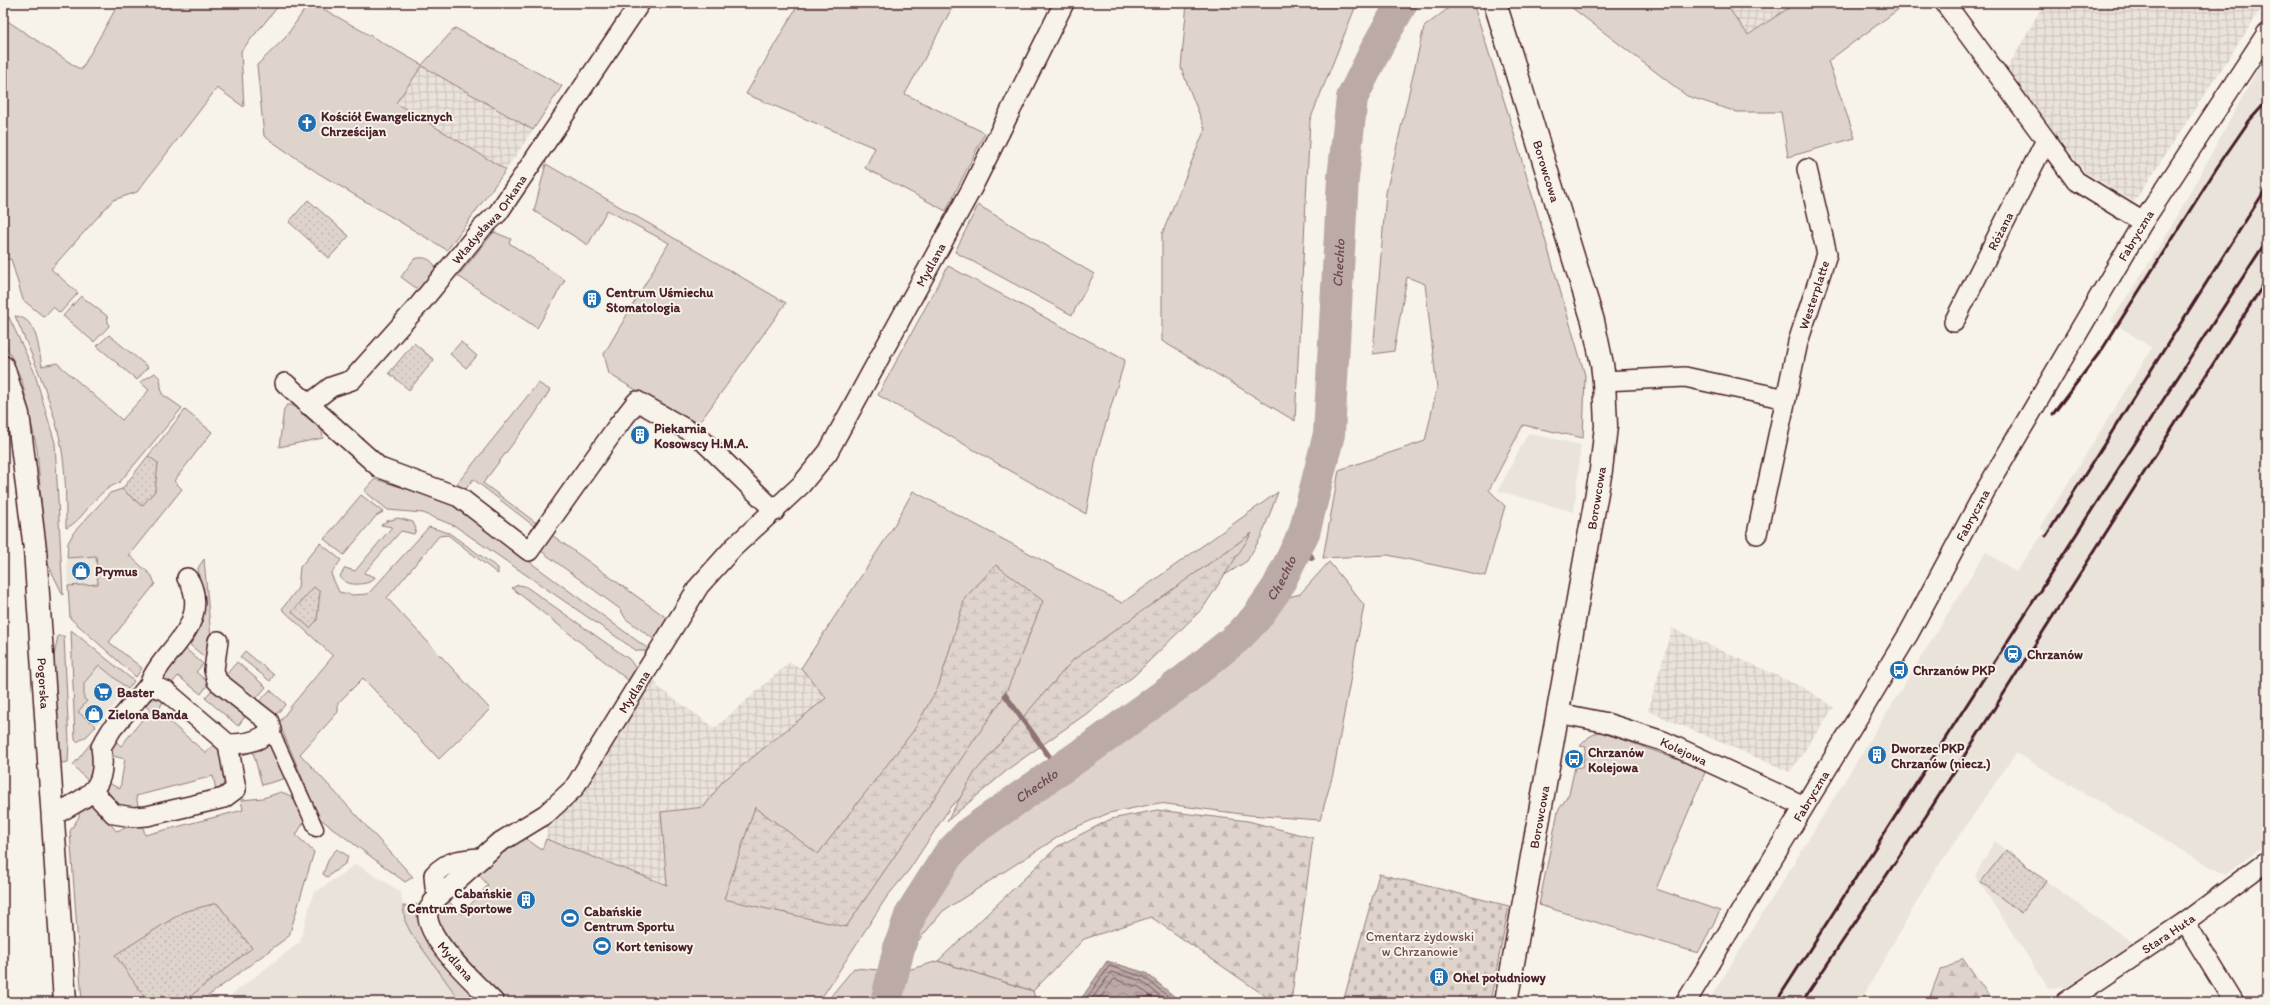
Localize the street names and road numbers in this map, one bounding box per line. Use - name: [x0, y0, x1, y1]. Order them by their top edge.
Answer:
- street label: Borowcowa: [1530, 139, 1563, 204]
- street label: Władysława Orkana: [449, 171, 530, 267]
- street label: Fabryczna: [2115, 207, 2157, 264]
- street label: Różana: [1985, 209, 2017, 253]
- street label: Mydlana: [913, 240, 949, 289]
- street label: Westerplatte: [1796, 259, 1832, 331]
- street label: Borowcowa: [1584, 465, 1609, 531]
- street label: Fabryczna: [1953, 486, 1993, 544]
- street label: Pogorska: [34, 657, 53, 710]
- street label: Mydlana: [615, 667, 653, 716]
- street label: Kolejowa: [1658, 734, 1710, 769]
- street label: Fabryczna: [1790, 768, 1832, 824]
- street label: Borowcowa: [1527, 784, 1552, 850]
- street label: Stara Huta: [2139, 910, 2198, 957]
- street label: Mydlana: [434, 938, 477, 985]

